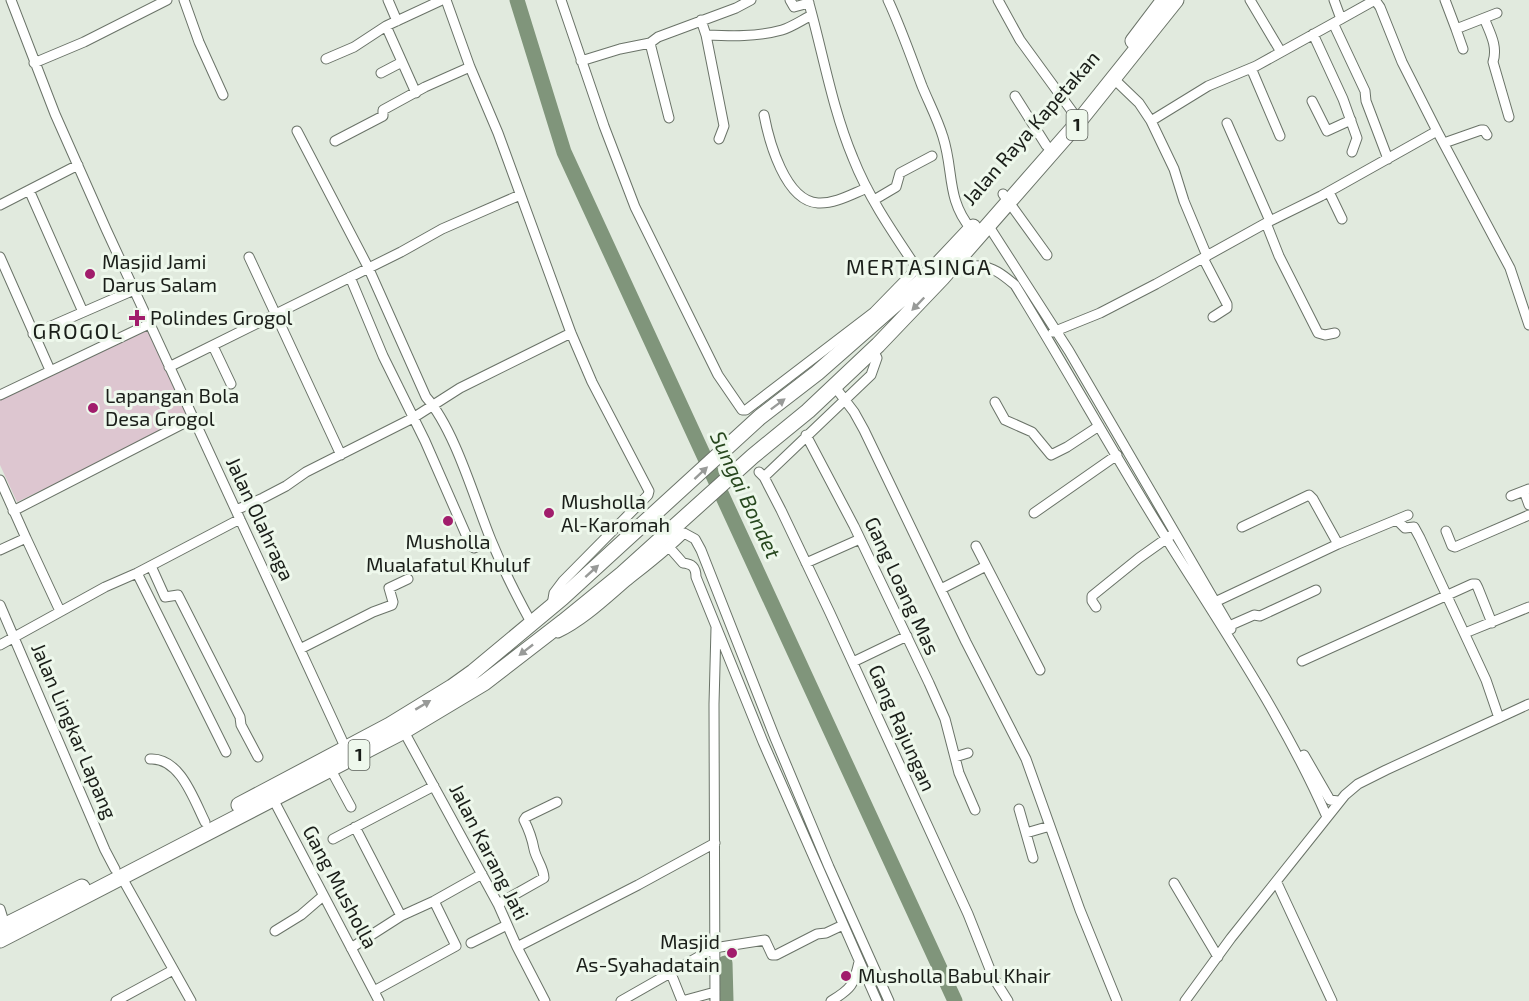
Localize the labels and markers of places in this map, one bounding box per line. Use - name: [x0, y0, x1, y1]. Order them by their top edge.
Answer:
- place label: Masjid Jami Darus Salam: [102, 249, 217, 296]
- marker: Masjid Jami Darus Salam: [83, 267, 97, 281]
- place label: Polindes Grogol: [150, 305, 292, 329]
- marker: Polindes Grogol: [128, 309, 146, 327]
- place label: Lapangan Bola Desa Grogol: [105, 383, 239, 430]
- marker: Lapangan Bola Desa Grogol: [86, 401, 100, 415]
- place label: Musholla Al-Karomah: [561, 489, 670, 536]
- marker: Musholla Al-Karomah: [542, 506, 556, 520]
- marker: Musholla Mualafatul Khuluf: [441, 514, 455, 528]
- place label: Musholla Mualafatul Khuluf: [366, 529, 530, 576]
- place label: Masjid As-Syahadatain: [576, 929, 720, 976]
- marker: Masjid As-Syahadatain: [725, 946, 739, 960]
- place label: Musholla Babul Khair: [858, 963, 1051, 987]
- marker: Musholla Babul Khair: [839, 969, 853, 983]

